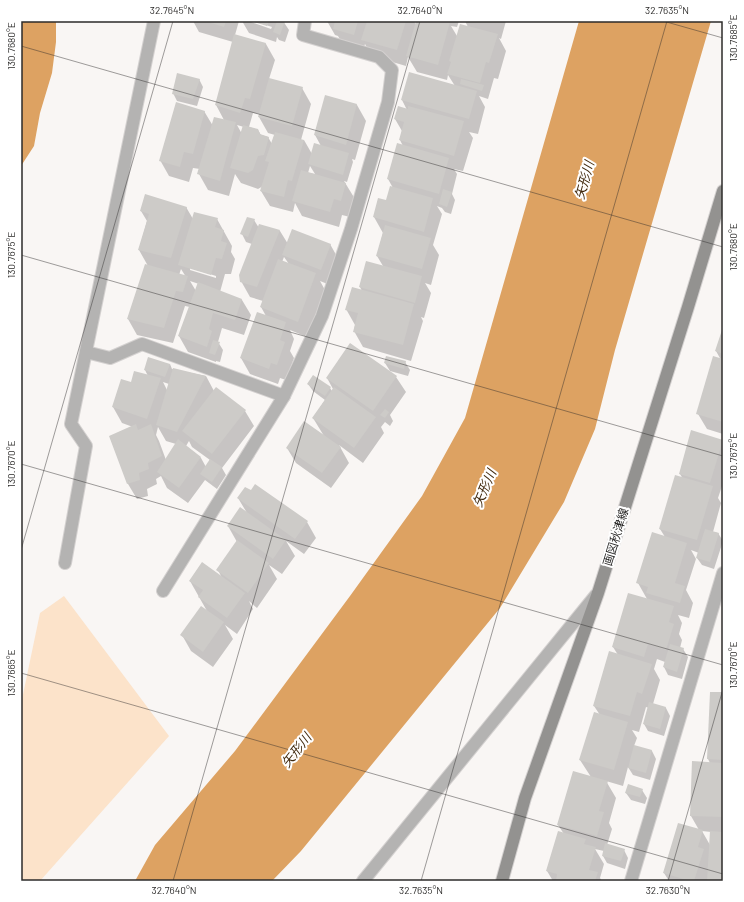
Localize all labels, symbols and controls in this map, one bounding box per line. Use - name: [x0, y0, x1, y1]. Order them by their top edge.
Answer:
- text: 32.7645°N: [150, 4, 194, 16]
- text: 32.7640°N: [398, 4, 442, 16]
- text: 32.7635°N: [645, 4, 689, 16]
- text: 130.7685°E: [727, 14, 739, 62]
- text: 130.7680°E: [5, 22, 17, 70]
- water label: 矢形川: [571, 157, 598, 201]
- text: 130.7680°E: [727, 223, 739, 271]
- text: 130.7675°E: [5, 232, 17, 278]
- text: 130.7675°E: [727, 433, 739, 479]
- text: 130.7670°E: [5, 440, 17, 488]
- water label: 矢形川: [469, 465, 500, 509]
- street label: 画図秋津線: [600, 506, 631, 567]
- text: 130.7670°E: [727, 641, 739, 689]
- text: 130.7665°E: [5, 649, 17, 697]
- water label: 矢形川: [278, 728, 316, 770]
- text: 32.7640°N: [152, 884, 196, 896]
- text: 32.7635°N: [399, 884, 443, 896]
- text: 32.7630°N: [646, 884, 690, 896]

